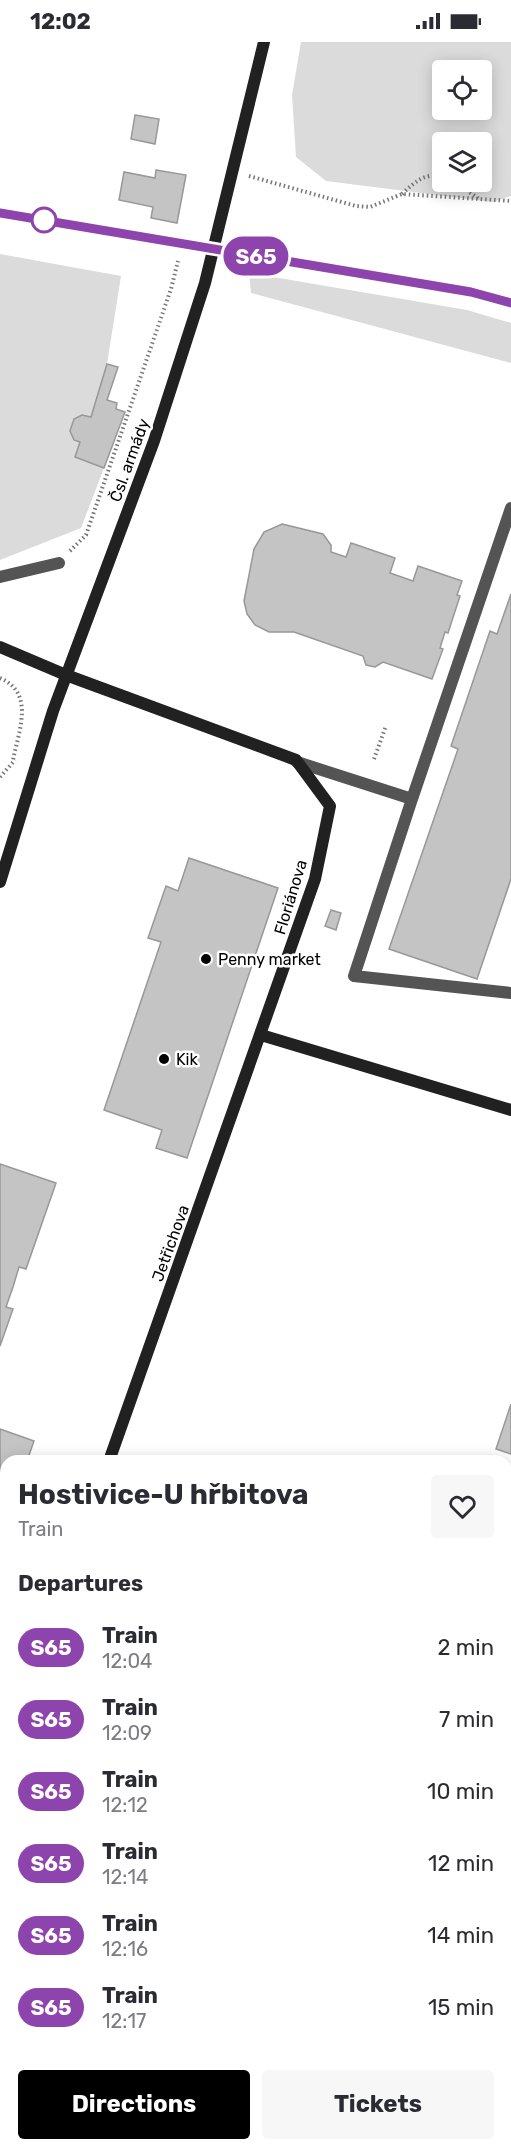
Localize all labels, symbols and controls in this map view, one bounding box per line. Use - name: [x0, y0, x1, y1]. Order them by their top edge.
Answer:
- text: 12:02: [30, 8, 91, 35]
- map controls: [432, 60, 492, 192]
- button: locate: [432, 60, 492, 120]
- button: layers: [432, 132, 492, 192]
- unlabelled marker: [31, 207, 57, 233]
- line badge: S65: [222, 236, 290, 276]
- text: S65: [235, 244, 277, 269]
- street label: Čsl. armády: [105, 416, 153, 504]
- street label: Floriánova: [270, 857, 311, 937]
- place label: Penny market: [218, 950, 321, 969]
- marker: Penny market: [199, 952, 213, 966]
- place label: Kik: [176, 1050, 198, 1069]
- marker: Kik: [157, 1052, 171, 1066]
- street label: Jetřichova: [148, 1202, 193, 1284]
- button: heart: [431, 1475, 494, 1538]
- text: Hostivice-U hřbitova: [18, 1478, 309, 1511]
- text: Train: [18, 1517, 63, 1541]
- text: Departures: [18, 1570, 143, 1597]
- text: Train: [102, 1622, 158, 1649]
- text: 2 min: [437, 1634, 494, 1661]
- text: S65: [30, 1635, 72, 1660]
- text: 12:04: [102, 1649, 153, 1673]
- text: Train: [102, 1694, 158, 1721]
- text: 7 min: [439, 1706, 494, 1733]
- text: S65: [30, 1707, 72, 1732]
- text: 12:09: [102, 1721, 152, 1745]
- text: Train: [102, 1766, 158, 1793]
- text: 10 min: [427, 1778, 494, 1805]
- text: S65: [30, 1779, 72, 1804]
- text: 12:12: [102, 1793, 148, 1817]
- text: Train: [102, 1838, 158, 1865]
- text: 12 min: [428, 1850, 494, 1877]
- text: S65: [30, 1851, 72, 1876]
- text: 12:14: [102, 1865, 148, 1889]
- text: Train: [102, 1910, 158, 1937]
- text: 14 min: [427, 1922, 494, 1949]
- text: S65: [30, 1923, 72, 1948]
- text: 12:16: [102, 1937, 148, 1961]
- text: Train: [102, 1982, 158, 2009]
- text: 15 min: [428, 1994, 494, 2021]
- text: S65: [30, 1995, 72, 2020]
- text: 12:17: [102, 2009, 146, 2033]
- button: Directions: [18, 2070, 250, 2139]
- button: Tickets: [262, 2070, 494, 2139]

